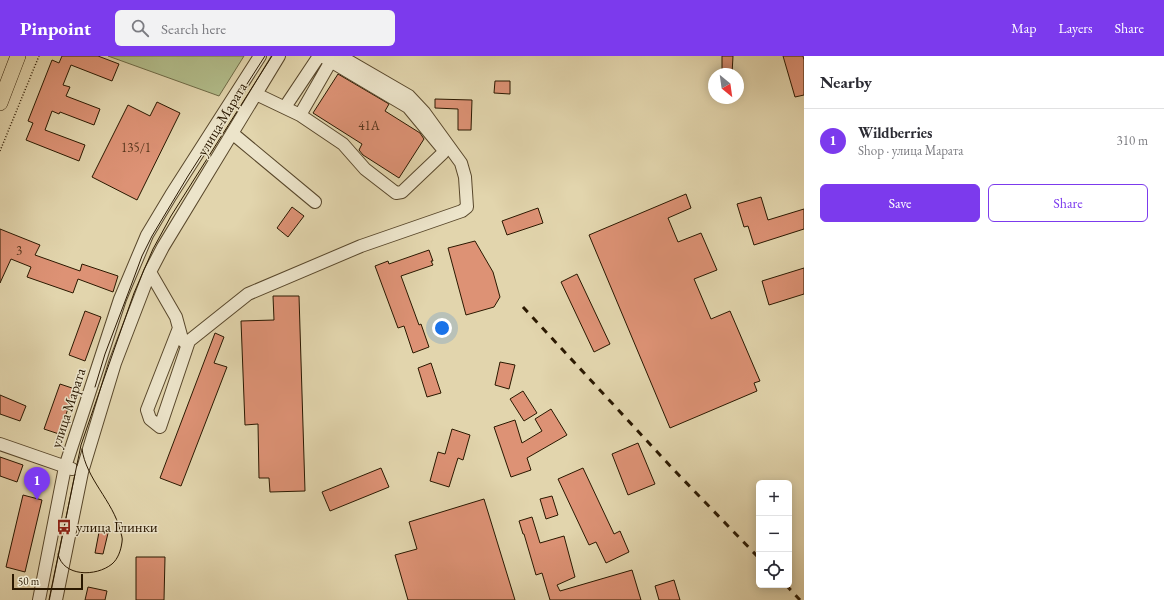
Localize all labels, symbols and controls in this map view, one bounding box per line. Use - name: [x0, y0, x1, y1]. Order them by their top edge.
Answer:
- search box: [115, 10, 395, 46]
- text: Pinpoint: [20, 16, 91, 41]
- icon: search: [129, 17, 151, 39]
- text: Search here: [161, 19, 226, 38]
- text: Map: [1011, 19, 1036, 37]
- text: Layers: [1058, 19, 1093, 37]
- text: Share: [1115, 19, 1144, 37]
- north arrow: [708, 68, 744, 104]
- text: Nearby: [820, 71, 872, 93]
- street label: улица Марата: [192, 78, 251, 159]
- house number: 41А: [358, 117, 381, 134]
- text: Wildberries: [858, 123, 933, 142]
- text: 1: [830, 132, 836, 149]
- text: 310 m: [1117, 132, 1148, 149]
- house number: 135/1: [121, 139, 151, 156]
- text: Shop · улица Марата: [858, 142, 964, 159]
- button: Save: [820, 184, 980, 222]
- button: Share: [988, 184, 1148, 222]
- house number: 3: [16, 242, 22, 259]
- your location: [432, 318, 452, 338]
- street label: улица Марата: [46, 366, 89, 450]
- pin: 1: [24, 467, 50, 500]
- map controls: [756, 480, 792, 588]
- button: +: [756, 480, 792, 516]
- button: −: [756, 516, 792, 552]
- place label: улица Глинки: [76, 517, 158, 536]
- bus stop icon: улица Глинки: [55, 518, 73, 536]
- button: locate: [756, 552, 792, 588]
- scale bar: [12, 572, 83, 591]
- text: 50 m: [18, 574, 39, 588]

